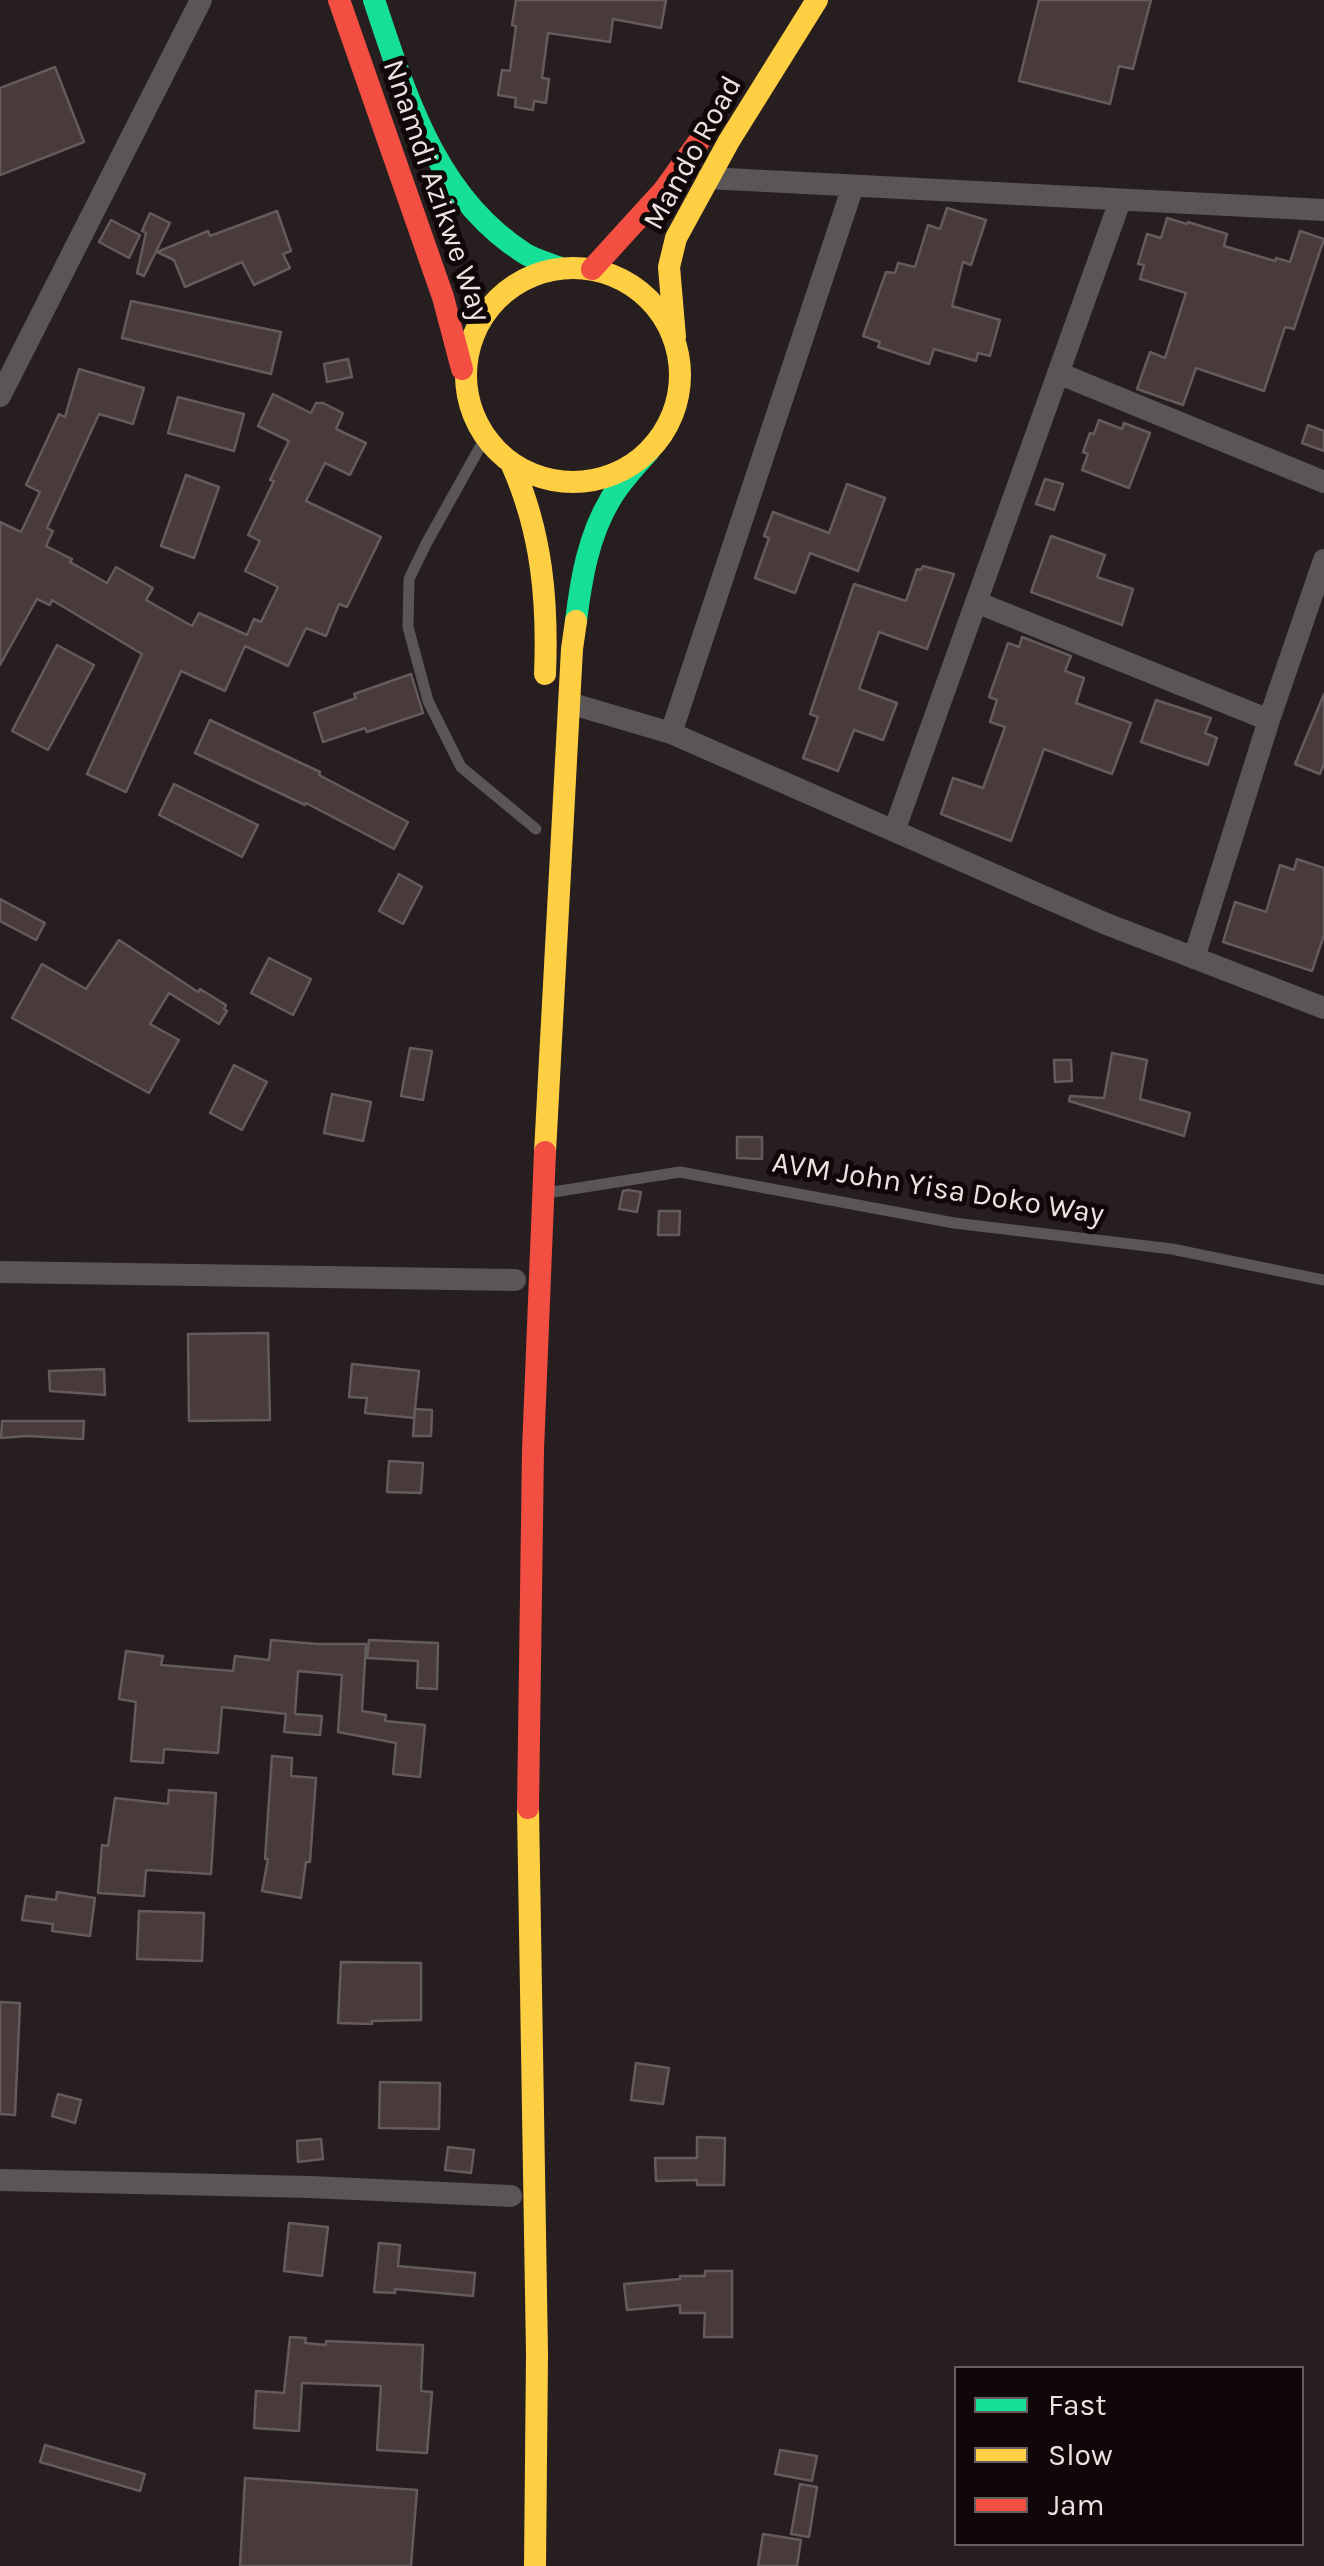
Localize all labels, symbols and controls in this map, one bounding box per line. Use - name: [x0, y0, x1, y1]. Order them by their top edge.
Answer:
- street label: Nnamdi Azikwe Way: [374, 55, 498, 327]
- street label: Mando Road: [636, 70, 750, 236]
- street label: AVM John Yisa Doko Way: [770, 1145, 1106, 1233]
- legend: [954, 2366, 1304, 2546]
- text: Fast: [1048, 2387, 1107, 2423]
- text: Slow: [1048, 2437, 1113, 2473]
- text: Jam: [1048, 2487, 1105, 2523]

